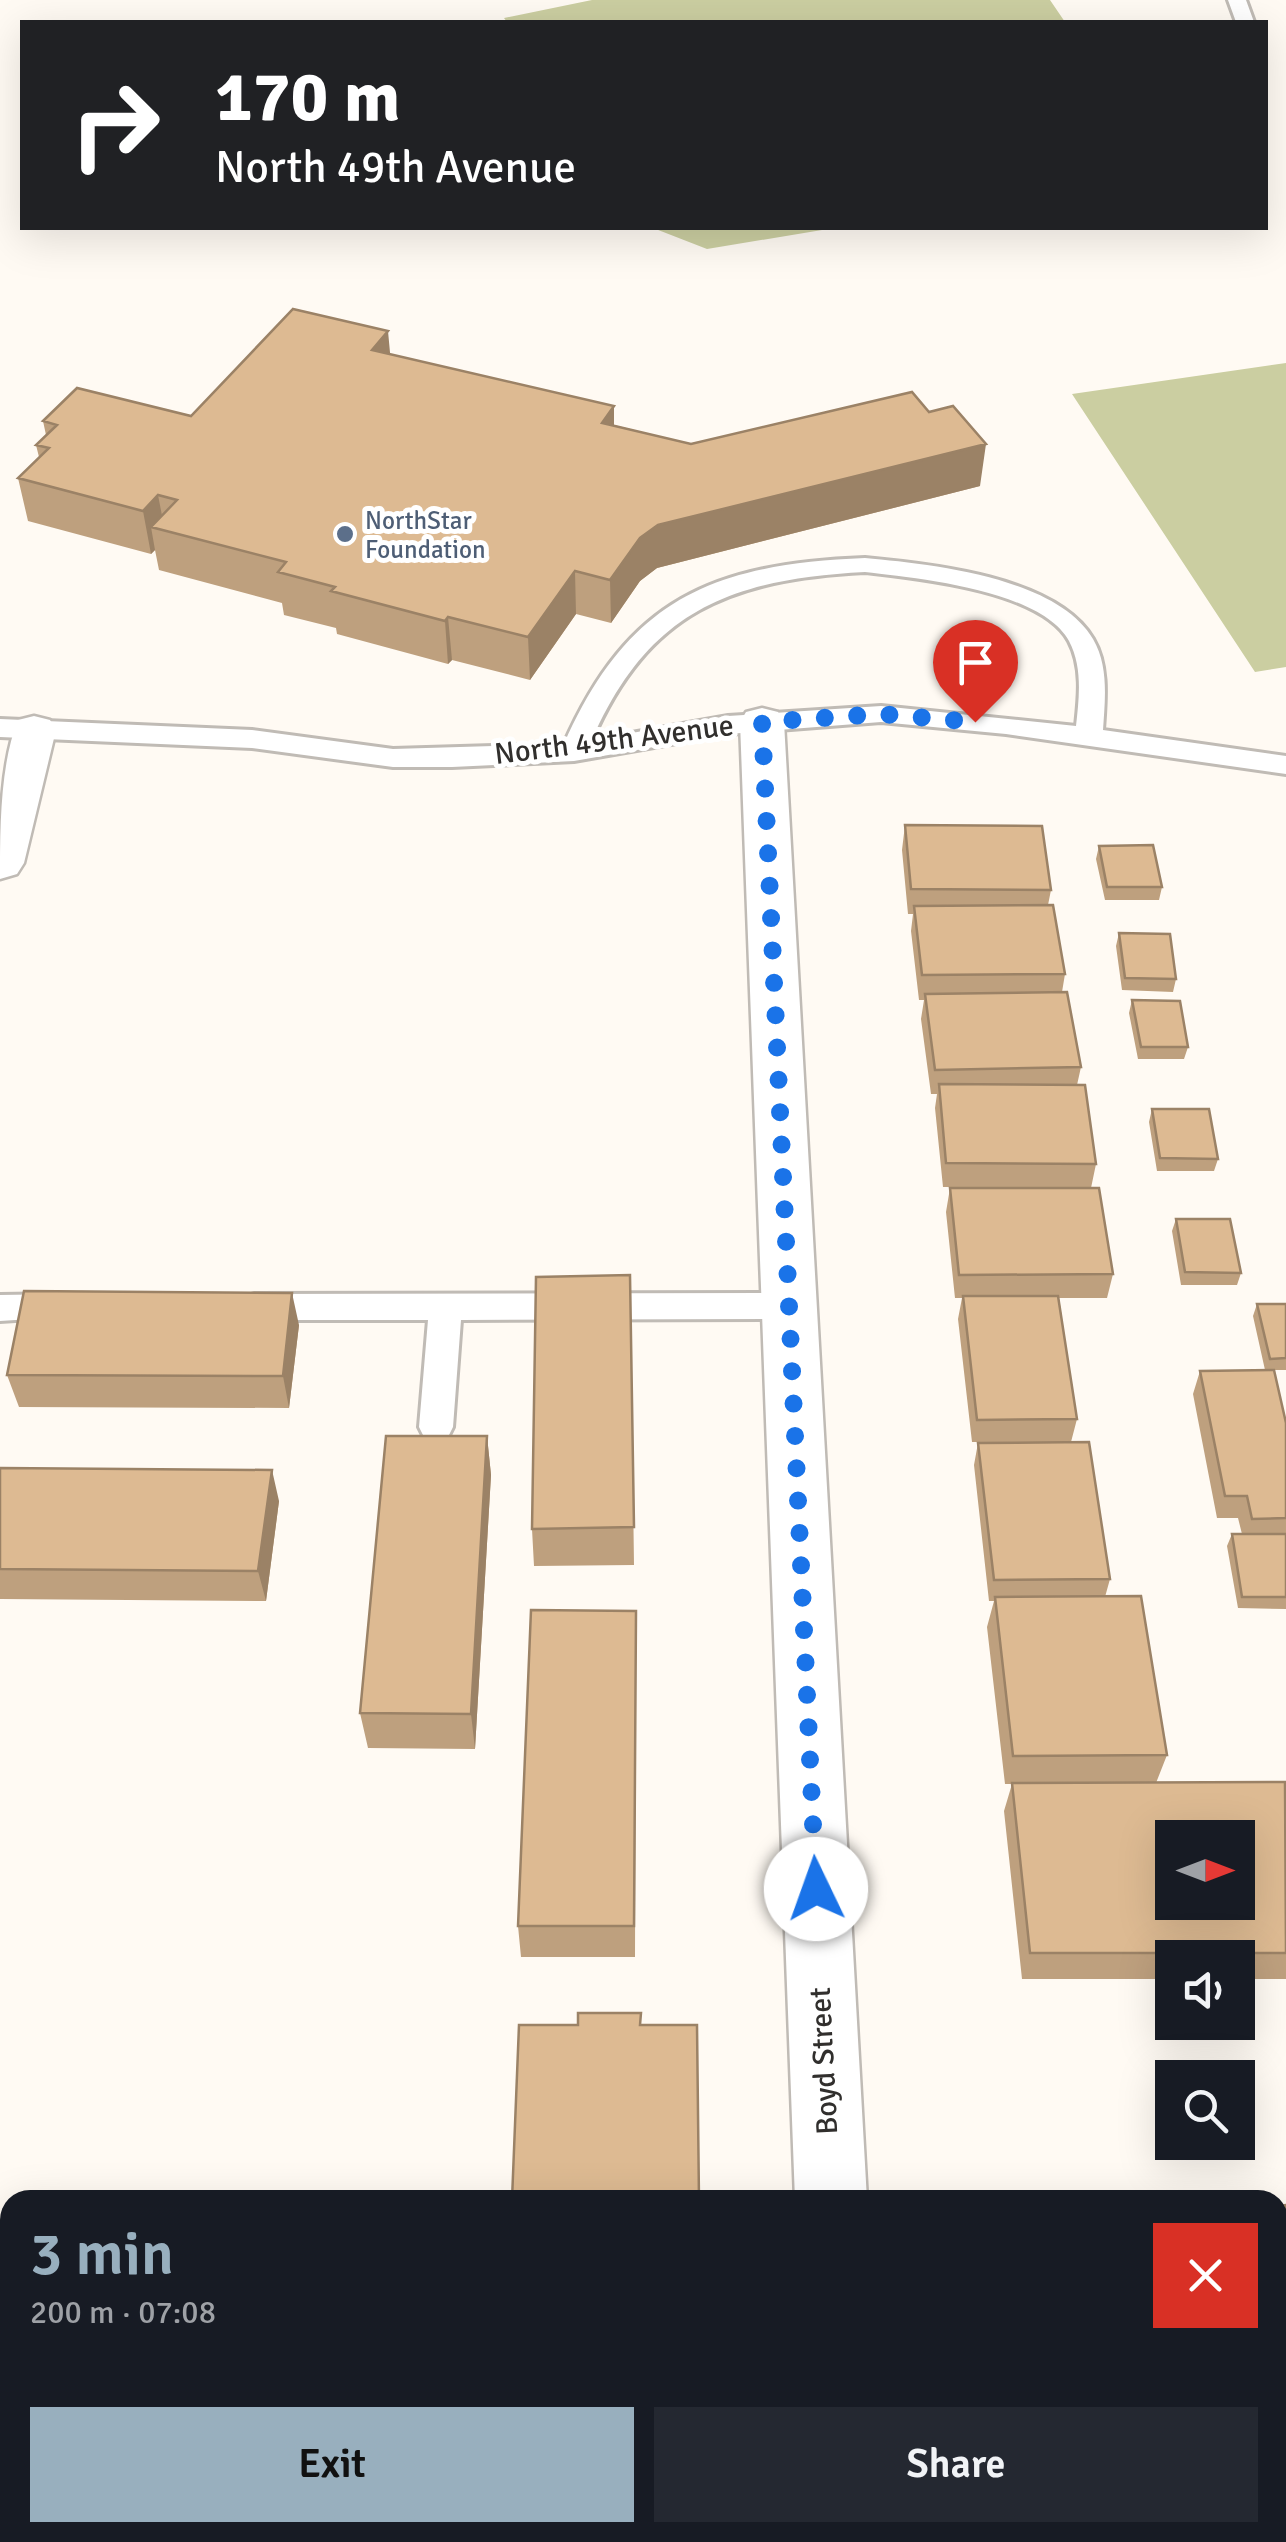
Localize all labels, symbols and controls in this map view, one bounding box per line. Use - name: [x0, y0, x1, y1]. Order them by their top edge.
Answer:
- text: 170 m: [215, 54, 400, 140]
- icon: right: [50, 60, 180, 190]
- text: North 49th Avenue: [215, 140, 576, 195]
- place label: NorthStar Foundation: [365, 505, 486, 565]
- marker: NorthStar Foundation: [334, 523, 356, 545]
- pin: [933, 620, 1018, 723]
- icon: arrive: [948, 635, 1003, 690]
- street label: North 49th Avenue: [492, 707, 736, 773]
- north arrow: [1155, 1820, 1255, 1920]
- map controls: [1155, 1820, 1255, 2160]
- position arrow: [764, 1837, 868, 1941]
- button: sound: [1155, 1940, 1255, 2040]
- street label: Boyd Street: [802, 1986, 846, 2136]
- button: search: [1155, 2060, 1255, 2160]
- text: 3 min: [30, 2218, 174, 2292]
- button: close: [1153, 2223, 1258, 2328]
- text: 200 m · 07:08: [30, 2293, 216, 2332]
- button: Exit: [30, 2407, 634, 2522]
- button: Share: [654, 2407, 1258, 2522]

